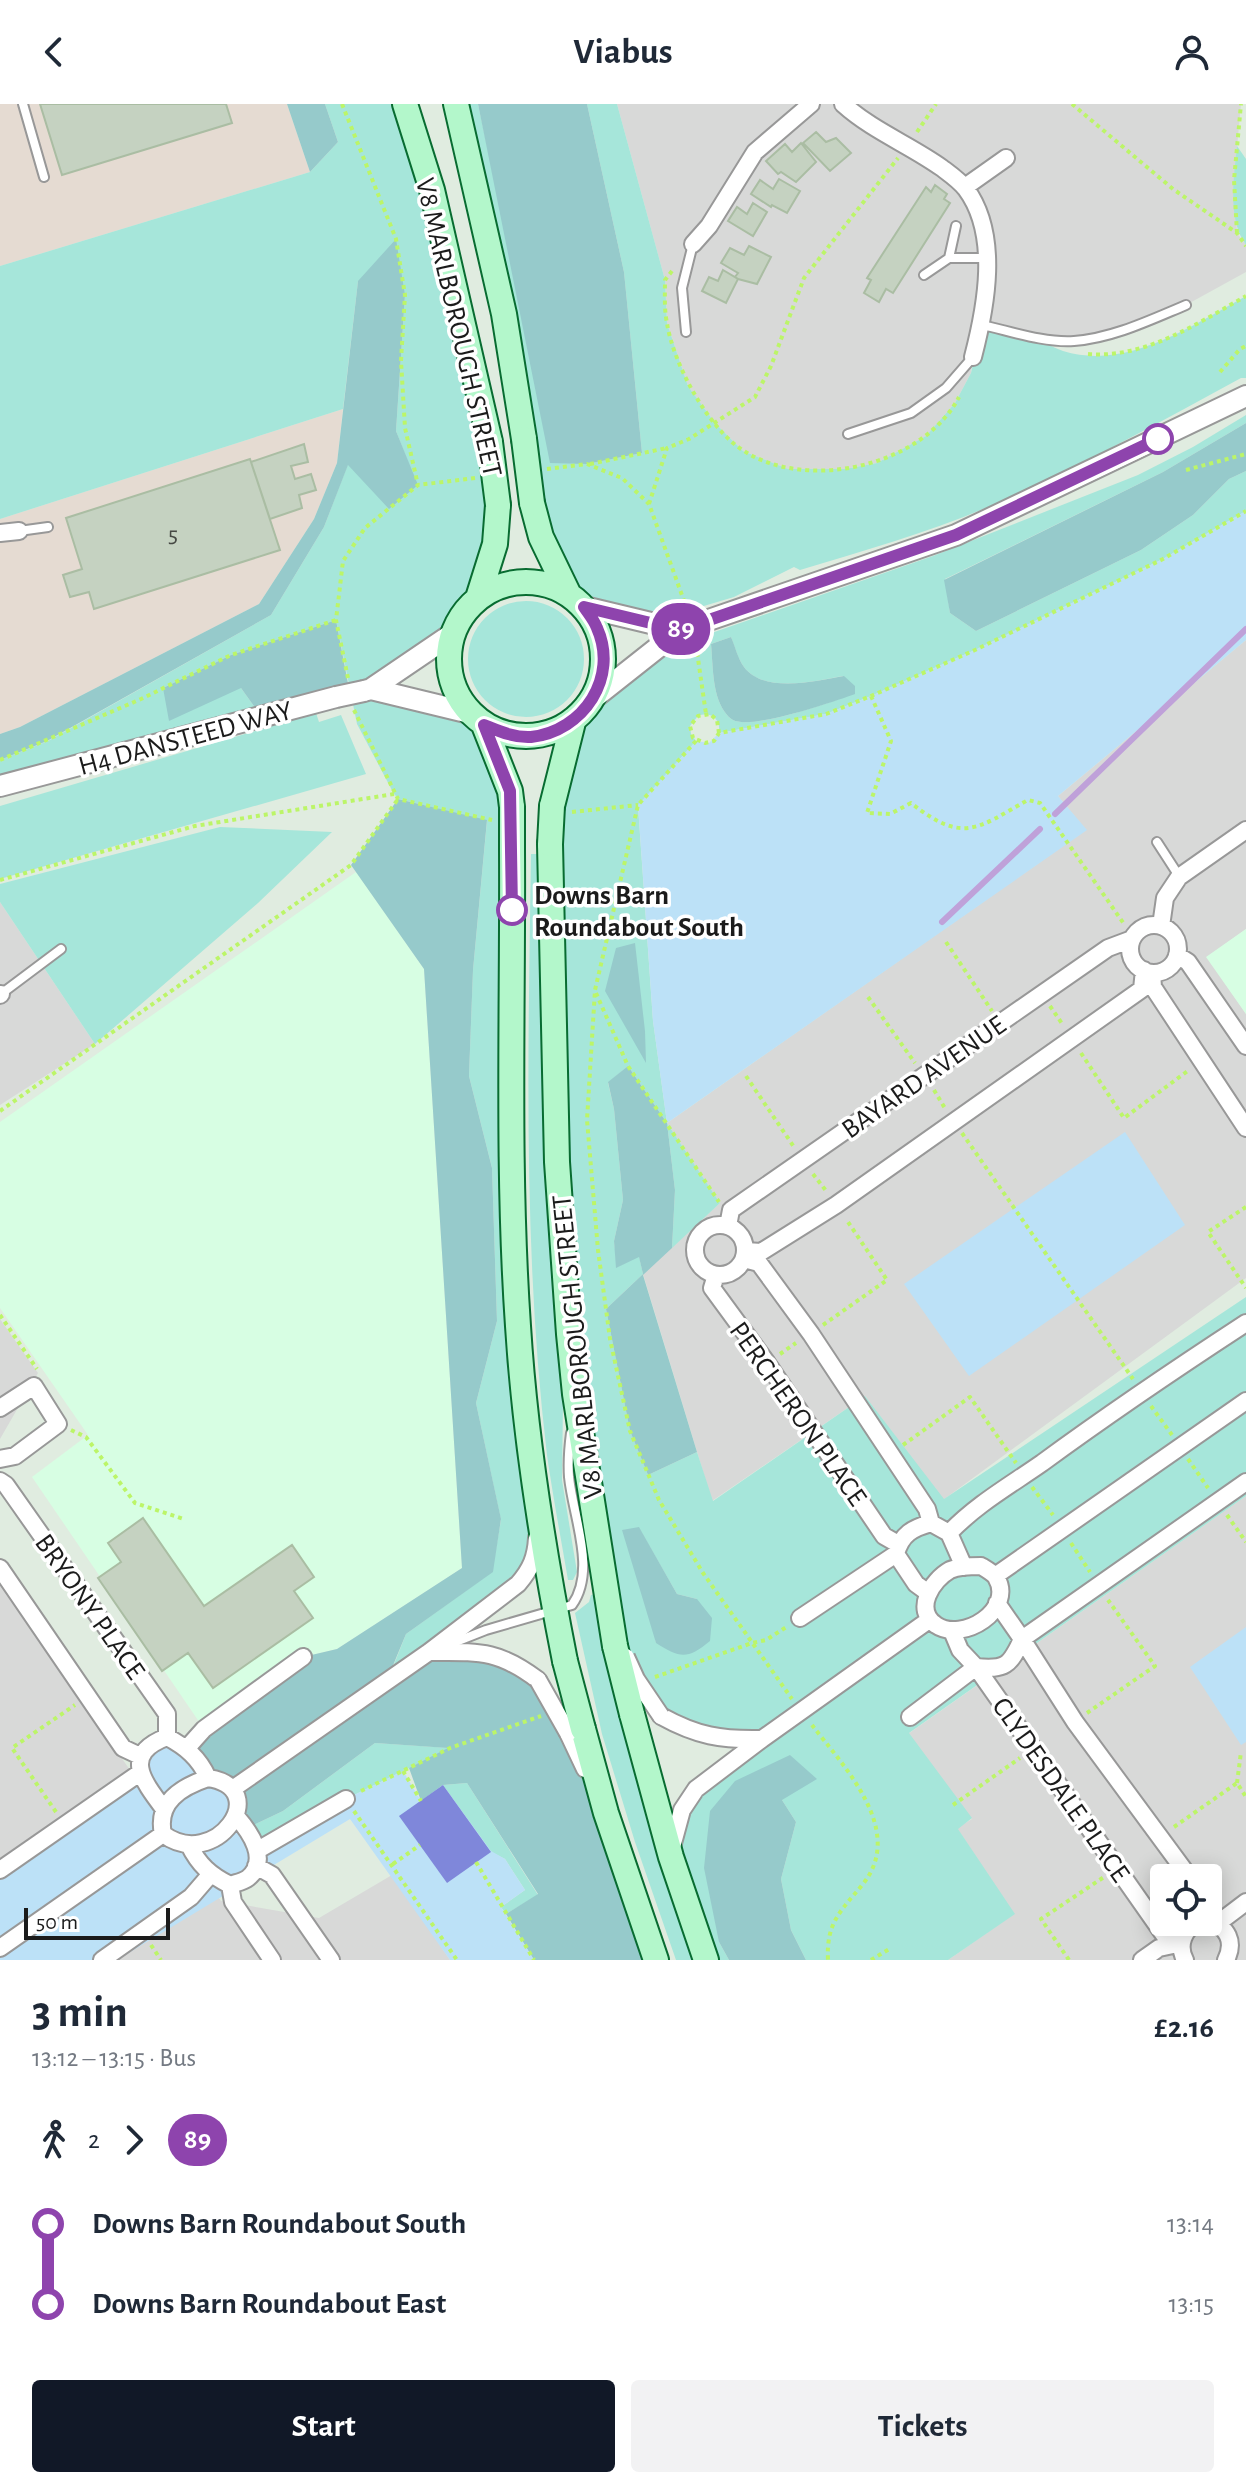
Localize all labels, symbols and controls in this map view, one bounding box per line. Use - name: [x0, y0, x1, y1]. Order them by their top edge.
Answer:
- icon: back: [32, 30, 76, 74]
- icon: person: [1170, 30, 1214, 74]
- text: Viabus: [573, 34, 673, 70]
- street label: V8 MARLBOROUGH STREET: [410, 175, 506, 480]
- unlabelled marker: [1143, 424, 1173, 454]
- house number: 5: [168, 523, 178, 547]
- line badge: 89: [645, 603, 717, 655]
- text: 89: [667, 615, 695, 643]
- street label: H4 DANSTEED WAY: [75, 697, 296, 781]
- place label: Downs Barn Roundabout South: [534, 882, 744, 942]
- marker: Downs Barn Roundabout South: [497, 895, 527, 925]
- street label: BAYARD AVENUE: [837, 1011, 1011, 1144]
- street label: V8 MARLBOROUGH STREET: [548, 1193, 608, 1500]
- street label: PERCHERON PLACE: [724, 1317, 871, 1511]
- street label: BRYONY PLACE: [29, 1530, 150, 1685]
- street label: CLYDESDALE PLACE: [986, 1693, 1134, 1887]
- map controls: [1150, 1864, 1222, 1936]
- button: locate: [1150, 1864, 1222, 1936]
- scale bar: [24, 1904, 170, 1940]
- text: 50 m: [36, 1911, 78, 1933]
- text: 3 min: [32, 1991, 128, 2035]
- text: £2.16: [1154, 2013, 1214, 2043]
- text: 13:12 – 13:15 · Bus: [32, 2045, 196, 2071]
- icon: walk: [32, 2118, 76, 2162]
- icon: forward: [112, 2118, 156, 2162]
- text: 89: [184, 2126, 211, 2154]
- text: 2: [88, 2127, 100, 2153]
- text: Downs Barn Roundabout South: [92, 2209, 466, 2239]
- text: 13:14: [1167, 2211, 1214, 2237]
- text: Downs Barn Roundabout East: [92, 2289, 446, 2319]
- text: 13:15: [1169, 2291, 1214, 2317]
- button: Start: [32, 2380, 615, 2472]
- button: Tickets: [631, 2380, 1214, 2472]

